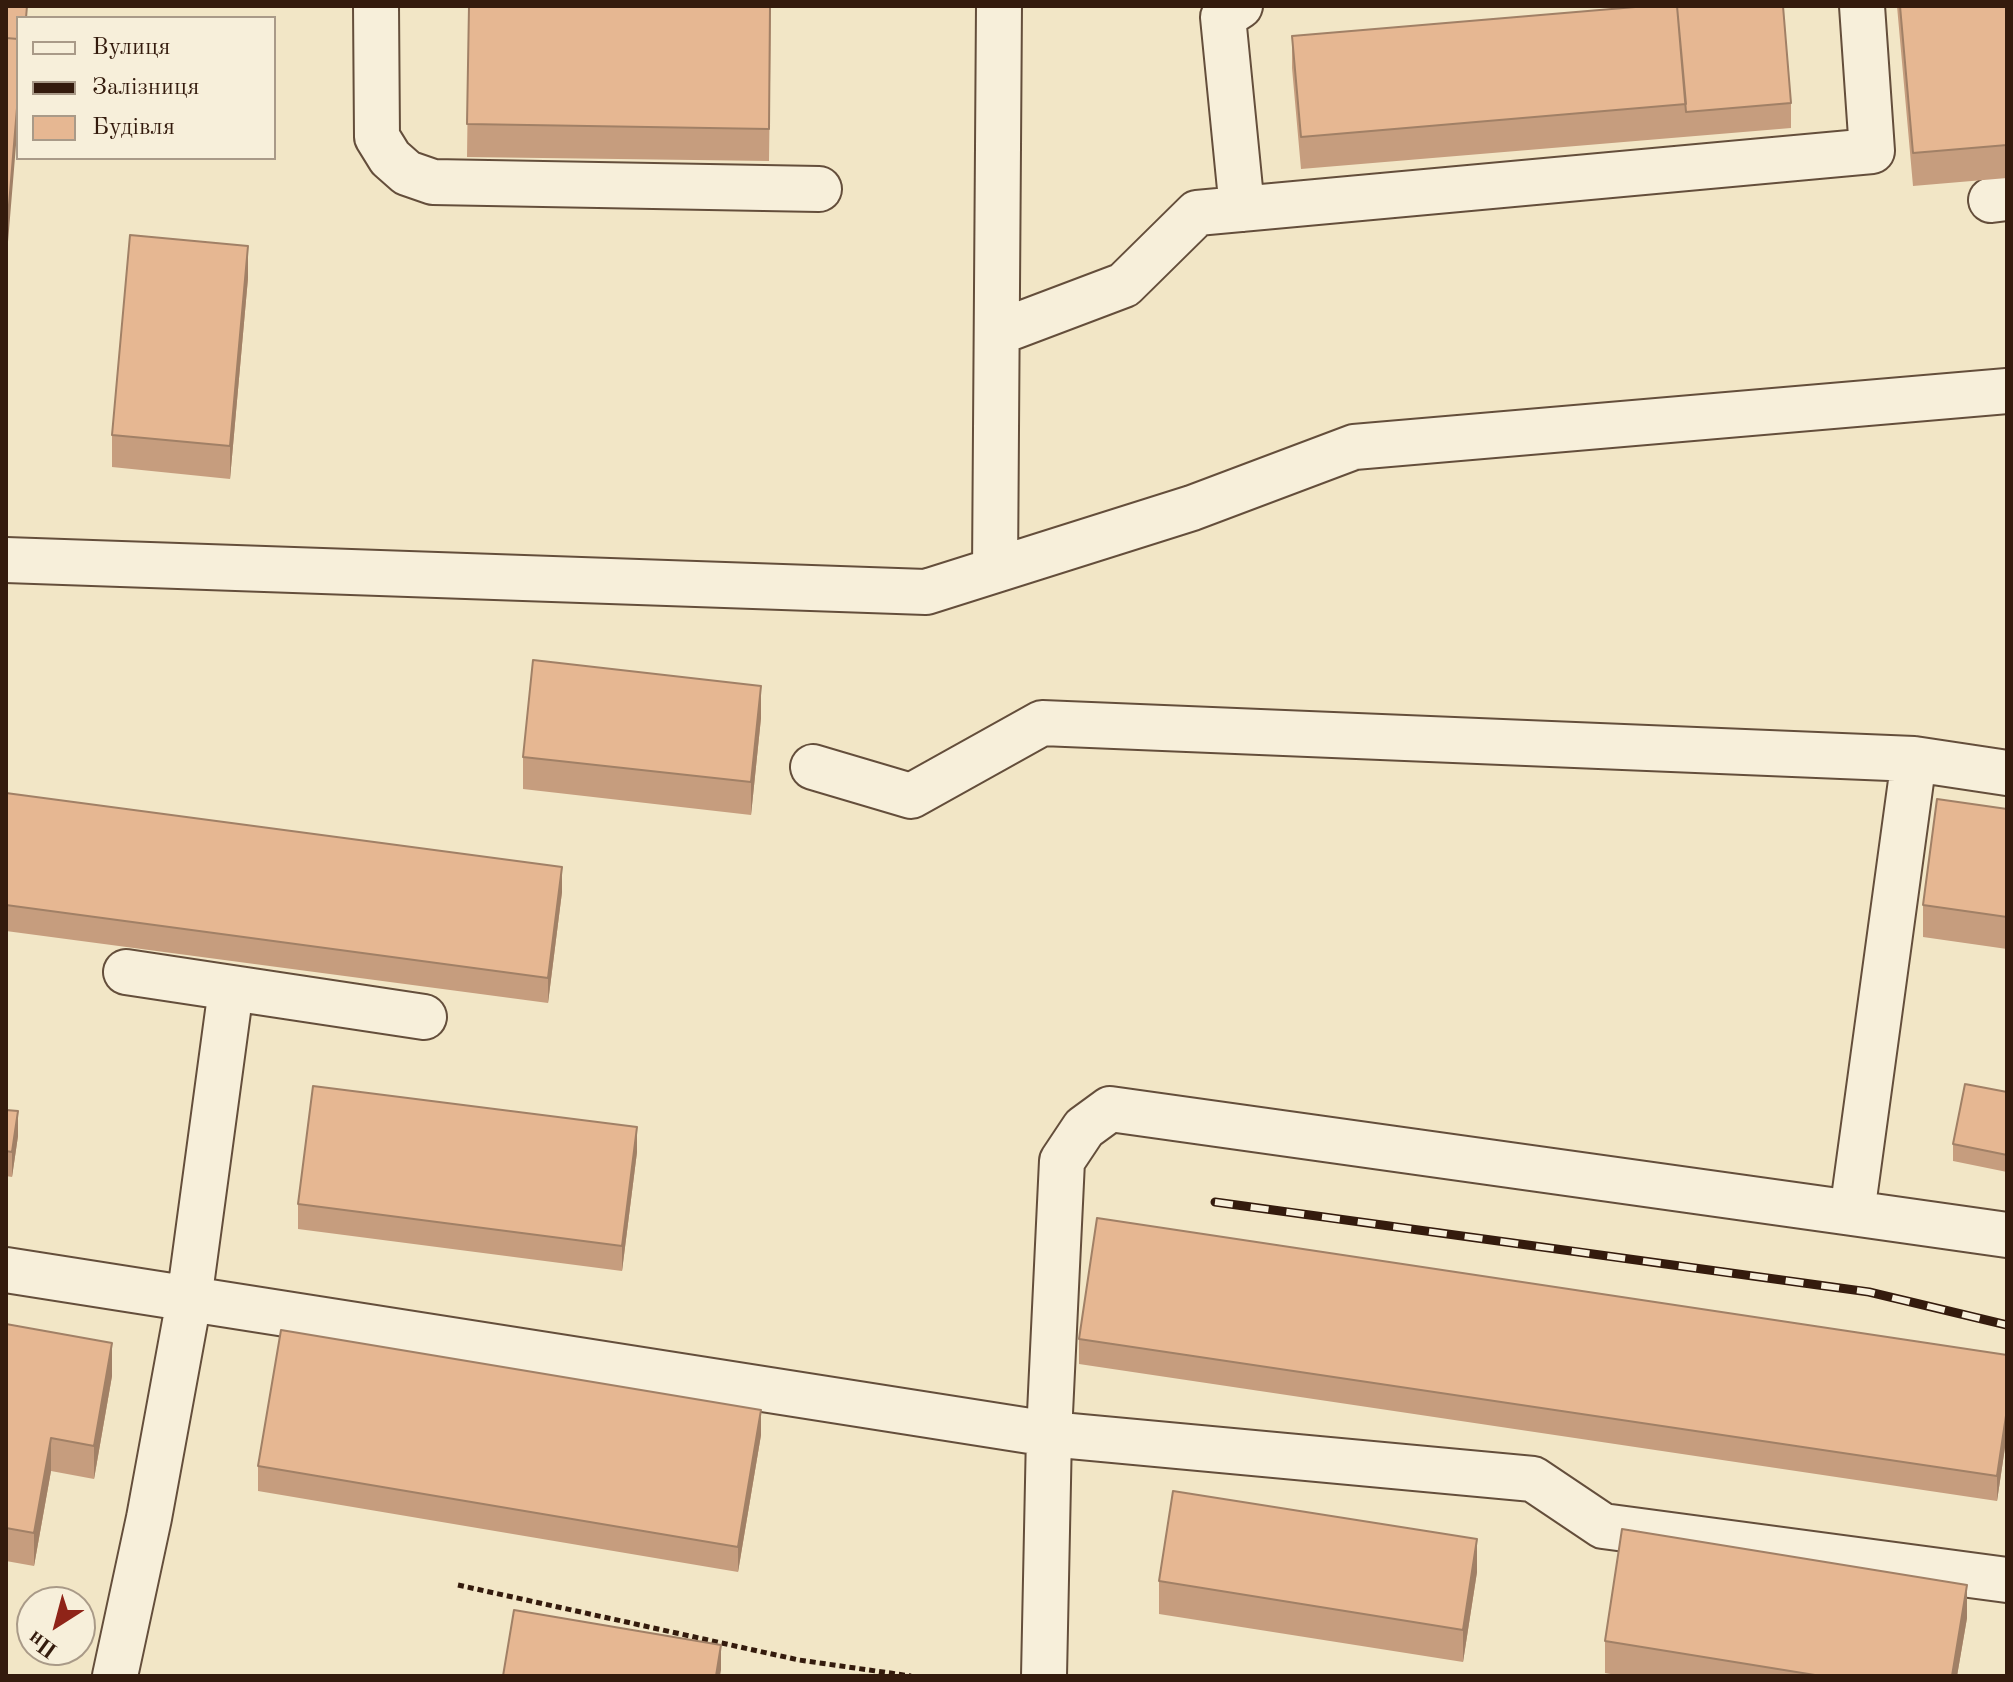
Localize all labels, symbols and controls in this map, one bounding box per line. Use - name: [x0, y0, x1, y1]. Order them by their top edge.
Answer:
- legend: [16, 16, 276, 160]
- text: Вулиця: [92, 36, 171, 60]
- text: Залізниця: [92, 76, 200, 100]
- text: Будівля: [92, 116, 175, 140]
- north arrow: [16, 1586, 96, 1666]
- text: Пн: [24, 1626, 62, 1662]

